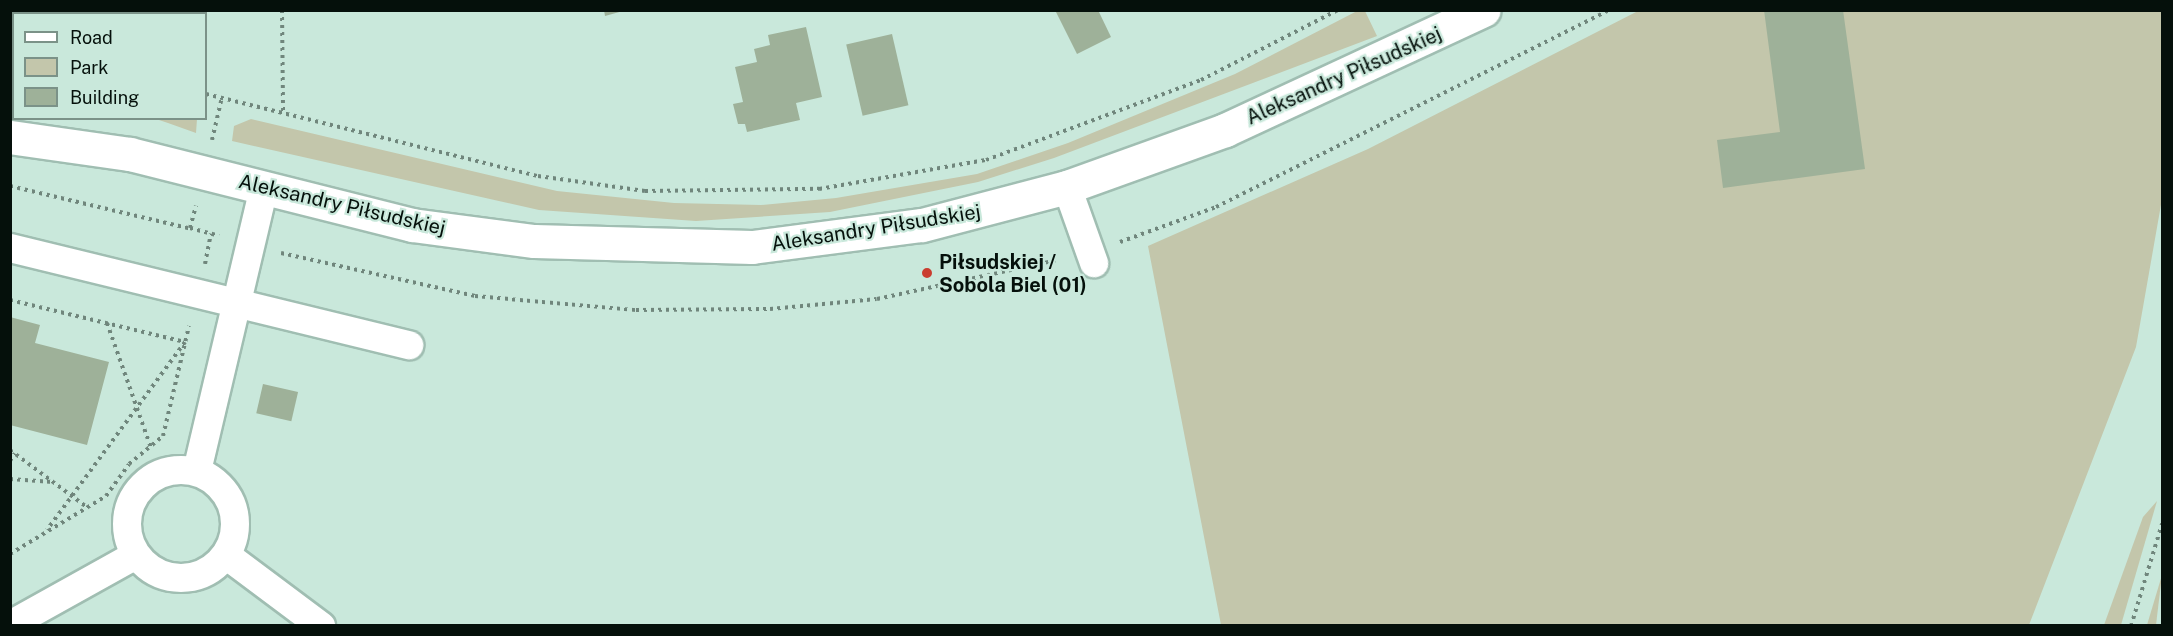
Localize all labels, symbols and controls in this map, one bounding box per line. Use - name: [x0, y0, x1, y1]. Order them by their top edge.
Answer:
- legend: [12, 12, 207, 120]
- street label: Aleksandry Piłsudskiej: [1242, 22, 1446, 130]
- text: Road: [70, 27, 113, 48]
- text: Park: [70, 57, 108, 78]
- text: Building: [70, 87, 139, 108]
- street label: Aleksandry Piłsudskiej: [236, 170, 448, 240]
- street label: Aleksandry Piłsudskiej: [770, 200, 982, 256]
- place label: Piłsudskiej / Sobola Biel (01): [939, 250, 1087, 297]
- marker: Piłsudskiej / Sobola Biel (01): [920, 266, 934, 280]

